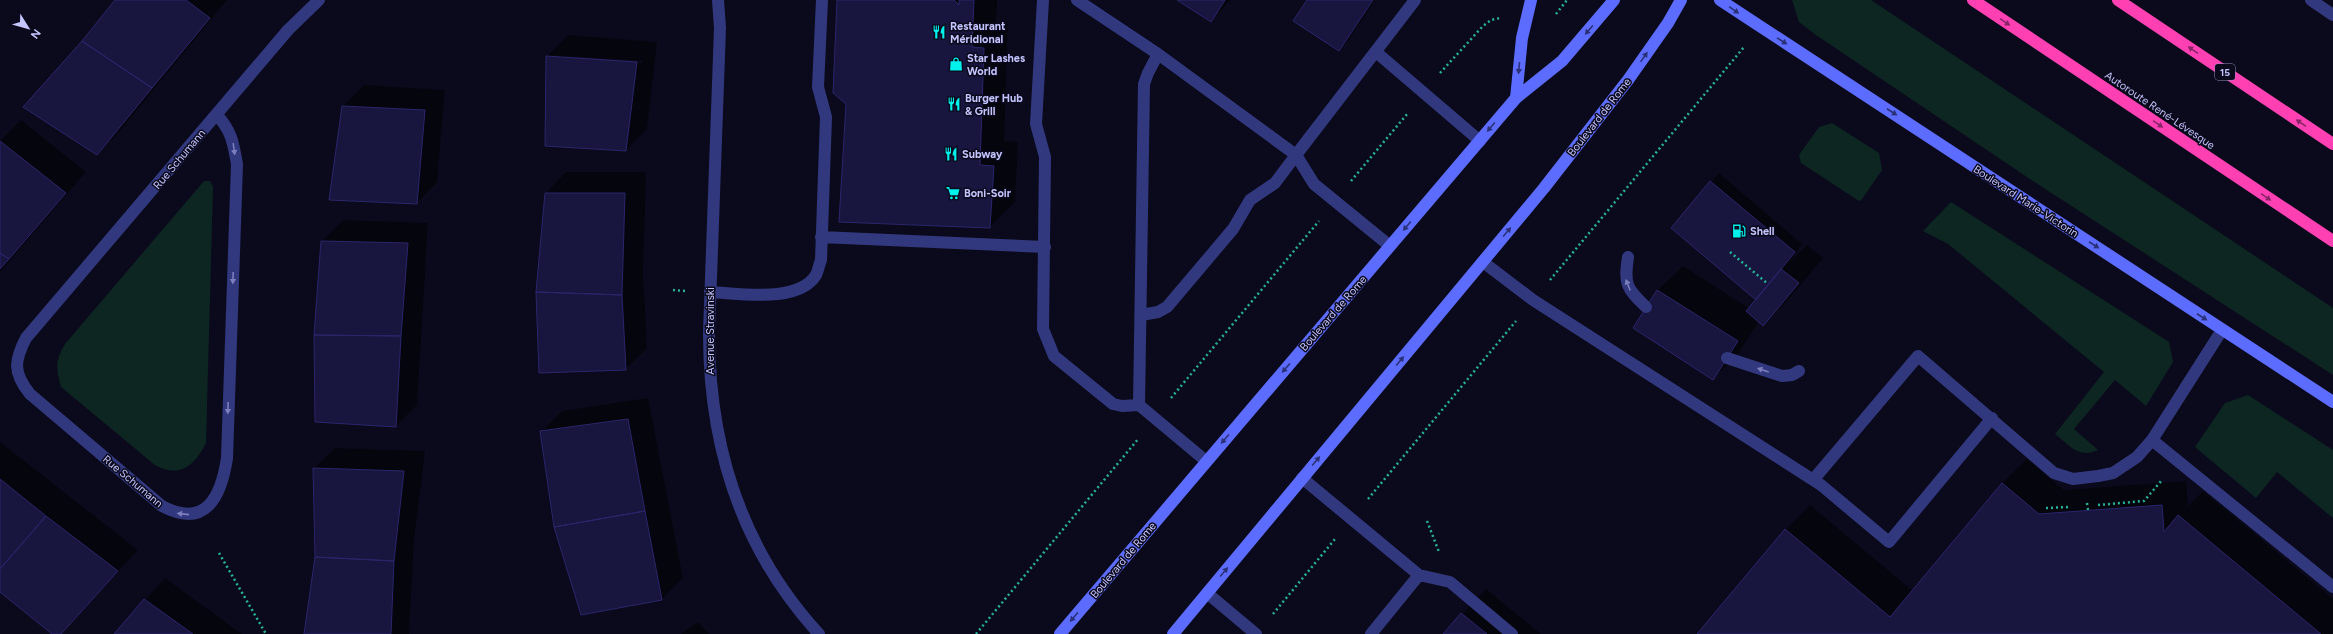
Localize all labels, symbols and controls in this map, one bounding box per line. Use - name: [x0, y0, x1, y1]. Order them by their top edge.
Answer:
- one-way arrow: [1729, 6, 1740, 14]
- north arrow: [8, 8, 48, 48]
- one-way arrow: [2000, 18, 2010, 26]
- place label: Restaurant Méridional: [950, 20, 1006, 46]
- restaurant icon: Restaurant Méridional: [931, 24, 947, 40]
- one-way arrow: [1584, 25, 1593, 35]
- text: N: [28, 26, 43, 41]
- one-way arrow: [1776, 38, 1788, 45]
- one-way arrow: [2187, 46, 2198, 54]
- place label: Star Lashes World: [967, 52, 1025, 78]
- one-way arrow: [1640, 52, 1648, 63]
- shop icon: Star Lashes World: [948, 56, 964, 72]
- one-way arrow: [1516, 62, 1522, 74]
- road number: 15: [2215, 64, 2235, 80]
- street label: Autoroute René-Lévesque: [2102, 69, 2217, 152]
- street label: Boulevard de Rome: [1565, 76, 1634, 159]
- place label: Burger Hub & Grill: [965, 92, 1023, 118]
- restaurant icon: Burger Hub & Grill: [946, 96, 962, 112]
- one-way arrow: [1886, 108, 1897, 116]
- one-way arrow: [2295, 119, 2306, 126]
- one-way arrow: [2153, 120, 2163, 128]
- one-way arrow: [1487, 122, 1496, 133]
- street label: Rue Schumann: [151, 127, 208, 192]
- one-way arrow: [231, 142, 237, 155]
- restaurant icon: Subway: [943, 146, 959, 162]
- place label: Subway: [962, 148, 1003, 161]
- street label: Boulevard Marie-Victorin: [1971, 163, 2081, 240]
- supermarket icon: Boni-Soir: [945, 185, 961, 201]
- place label: Boni-Soir: [964, 187, 1012, 200]
- one-way arrow: [2260, 193, 2272, 200]
- one-way arrow: [1403, 221, 1412, 232]
- fuel station icon: Shell: [1731, 223, 1747, 239]
- place label: Shell: [1750, 225, 1775, 238]
- one-way arrow: [1503, 227, 1512, 237]
- one-way arrow: [2088, 241, 2099, 249]
- one-way arrow: [229, 272, 236, 284]
- street label: Boulevard de Rome: [1297, 273, 1370, 354]
- one-way arrow: [1625, 279, 1632, 291]
- street label: Avenue Stravinski: [704, 287, 717, 375]
- one-way arrow: [2197, 313, 2207, 321]
- one-way arrow: [1395, 356, 1404, 366]
- one-way arrow: [1281, 362, 1290, 373]
- one-way arrow: [1757, 367, 1769, 373]
- one-way arrow: [225, 402, 232, 414]
- one-way arrow: [1220, 434, 1229, 444]
- street label: Rue Schumann: [100, 453, 165, 510]
- one-way arrow: [1312, 455, 1321, 466]
- one-way arrow: [177, 511, 189, 517]
- street label: Boulevard de Rome: [1088, 520, 1159, 601]
- one-way arrow: [1220, 566, 1229, 577]
- one-way arrow: [1070, 612, 1079, 622]

